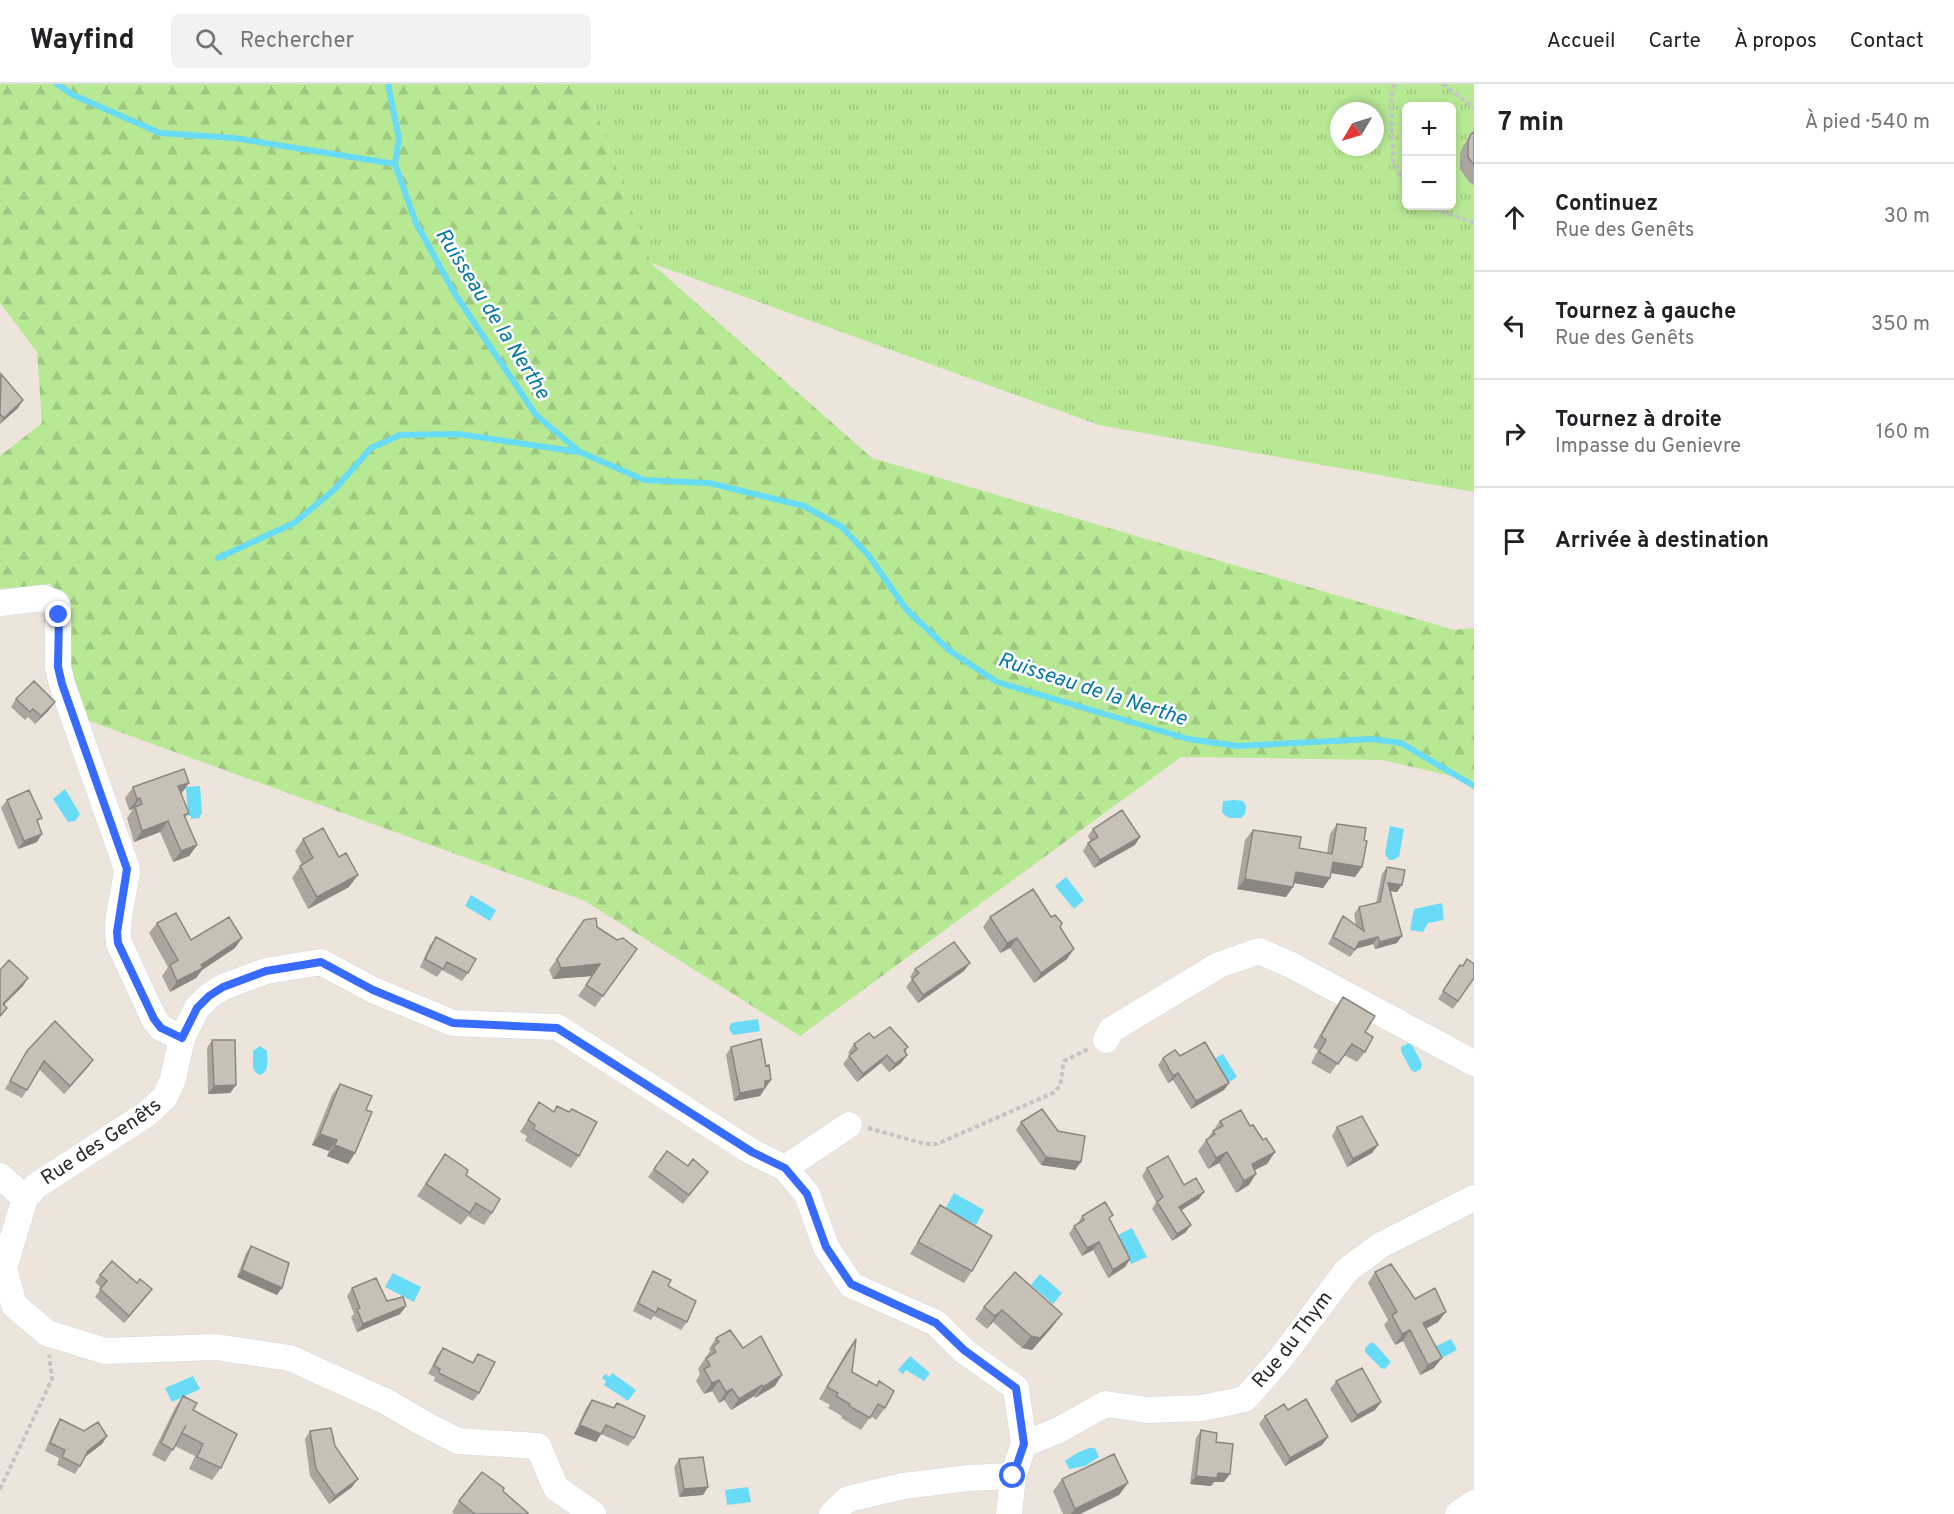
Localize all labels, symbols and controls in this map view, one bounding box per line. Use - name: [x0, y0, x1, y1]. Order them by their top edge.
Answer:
- search box: [171, 14, 591, 68]
- text: Wayfind: [30, 23, 135, 59]
- icon: search: [192, 25, 225, 58]
- text: Rechercher: [240, 28, 354, 55]
- text: Accueil: [1547, 28, 1616, 55]
- text: Carte: [1649, 28, 1701, 55]
- text: À propos: [1734, 28, 1817, 55]
- text: Contact: [1850, 28, 1924, 55]
- north arrow: [1330, 102, 1384, 156]
- map controls: [1402, 102, 1456, 210]
- button: +: [1402, 102, 1456, 156]
- text: 7 min: [1498, 107, 1564, 140]
- text: À pied · 540 m: [1805, 110, 1930, 136]
- button: −: [1402, 156, 1456, 210]
- text: Continuez: [1555, 191, 1658, 218]
- icon: ahead: [1498, 201, 1531, 234]
- text: 30 m: [1884, 204, 1930, 230]
- text: Rue des Genêts: [1555, 218, 1694, 244]
- water label: Ruisseau de la Nerthe: [428, 223, 556, 406]
- text: Tournez à gauche: [1555, 299, 1736, 326]
- icon: left: [1498, 309, 1531, 342]
- text: 350 m: [1871, 312, 1930, 338]
- text: Rue des Genêts: [1555, 326, 1694, 352]
- text: Tournez à droite: [1555, 407, 1722, 434]
- icon: right: [1498, 417, 1531, 450]
- text: 160 m: [1876, 420, 1930, 446]
- text: Impasse du Genievre: [1555, 434, 1741, 460]
- icon: arrive: [1498, 525, 1531, 558]
- text: Arrivée à destination: [1555, 528, 1769, 555]
- route end: [45, 601, 71, 627]
- water label: Ruisseau de la Nerthe: [994, 647, 1191, 734]
- street label: Rue des Genêts: [36, 1093, 168, 1192]
- street label: Rue du Thym: [1247, 1286, 1339, 1394]
- route start: [999, 1462, 1025, 1488]

